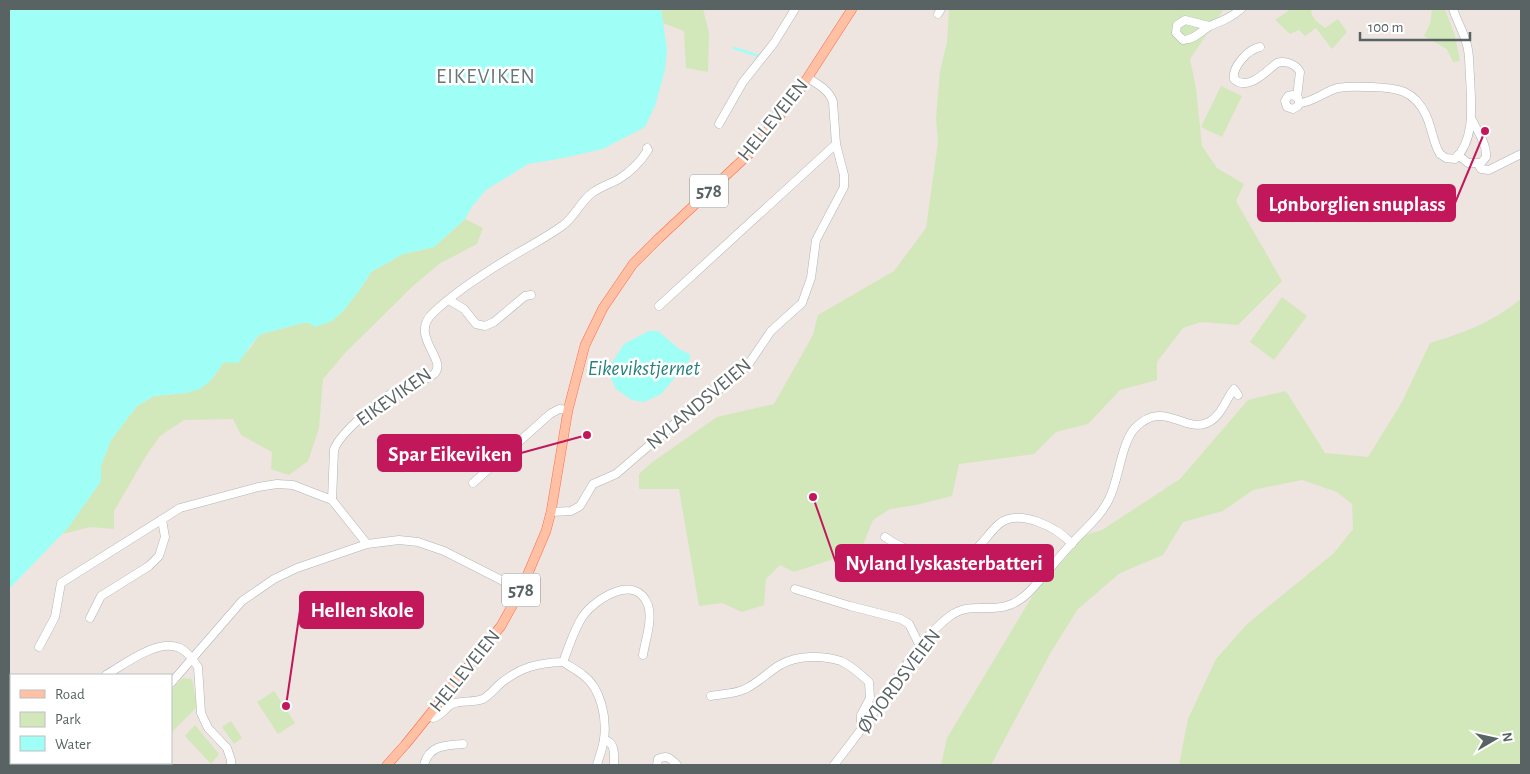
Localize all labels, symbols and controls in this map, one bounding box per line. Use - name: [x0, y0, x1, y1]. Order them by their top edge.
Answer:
- scale bar: [1360, 10, 1470, 42]
- text: 100 m: [1368, 20, 1403, 35]
- district label: EIKEVIKEN: [436, 66, 536, 87]
- street label: HELLEVEIEN: [734, 75, 812, 165]
- road number: 578: [690, 175, 728, 208]
- callout: Lønborglien snuplass: [1258, 185, 1455, 221]
- text: Lønborglien snuplass: [1268, 194, 1446, 215]
- street label: NYLANDSVEIEN: [643, 355, 755, 453]
- water label: Eikevikstjernet: [588, 358, 700, 379]
- street label: EIKEVIKEN: [353, 364, 435, 430]
- callout: Spar Eikeviken: [378, 435, 521, 471]
- text: Spar Eikeviken: [388, 444, 512, 465]
- callout: Nyland lyskasterbatteri: [836, 545, 1053, 581]
- text: Nyland lyskasterbatteri: [845, 553, 1043, 574]
- road number: 578: [502, 574, 540, 606]
- callout: Hellen skole: [300, 592, 423, 628]
- text: Hellen skole: [310, 600, 414, 621]
- street label: ØYJORDSVEIEN: [854, 625, 944, 737]
- street label: HELLEVEIEN: [426, 626, 504, 716]
- legend: [10, 674, 172, 764]
- text: Road: [55, 687, 85, 702]
- text: Park: [55, 712, 81, 727]
- north arrow: [1470, 714, 1520, 764]
- text: N: [1499, 731, 1515, 743]
- text: Water: [55, 737, 91, 752]

